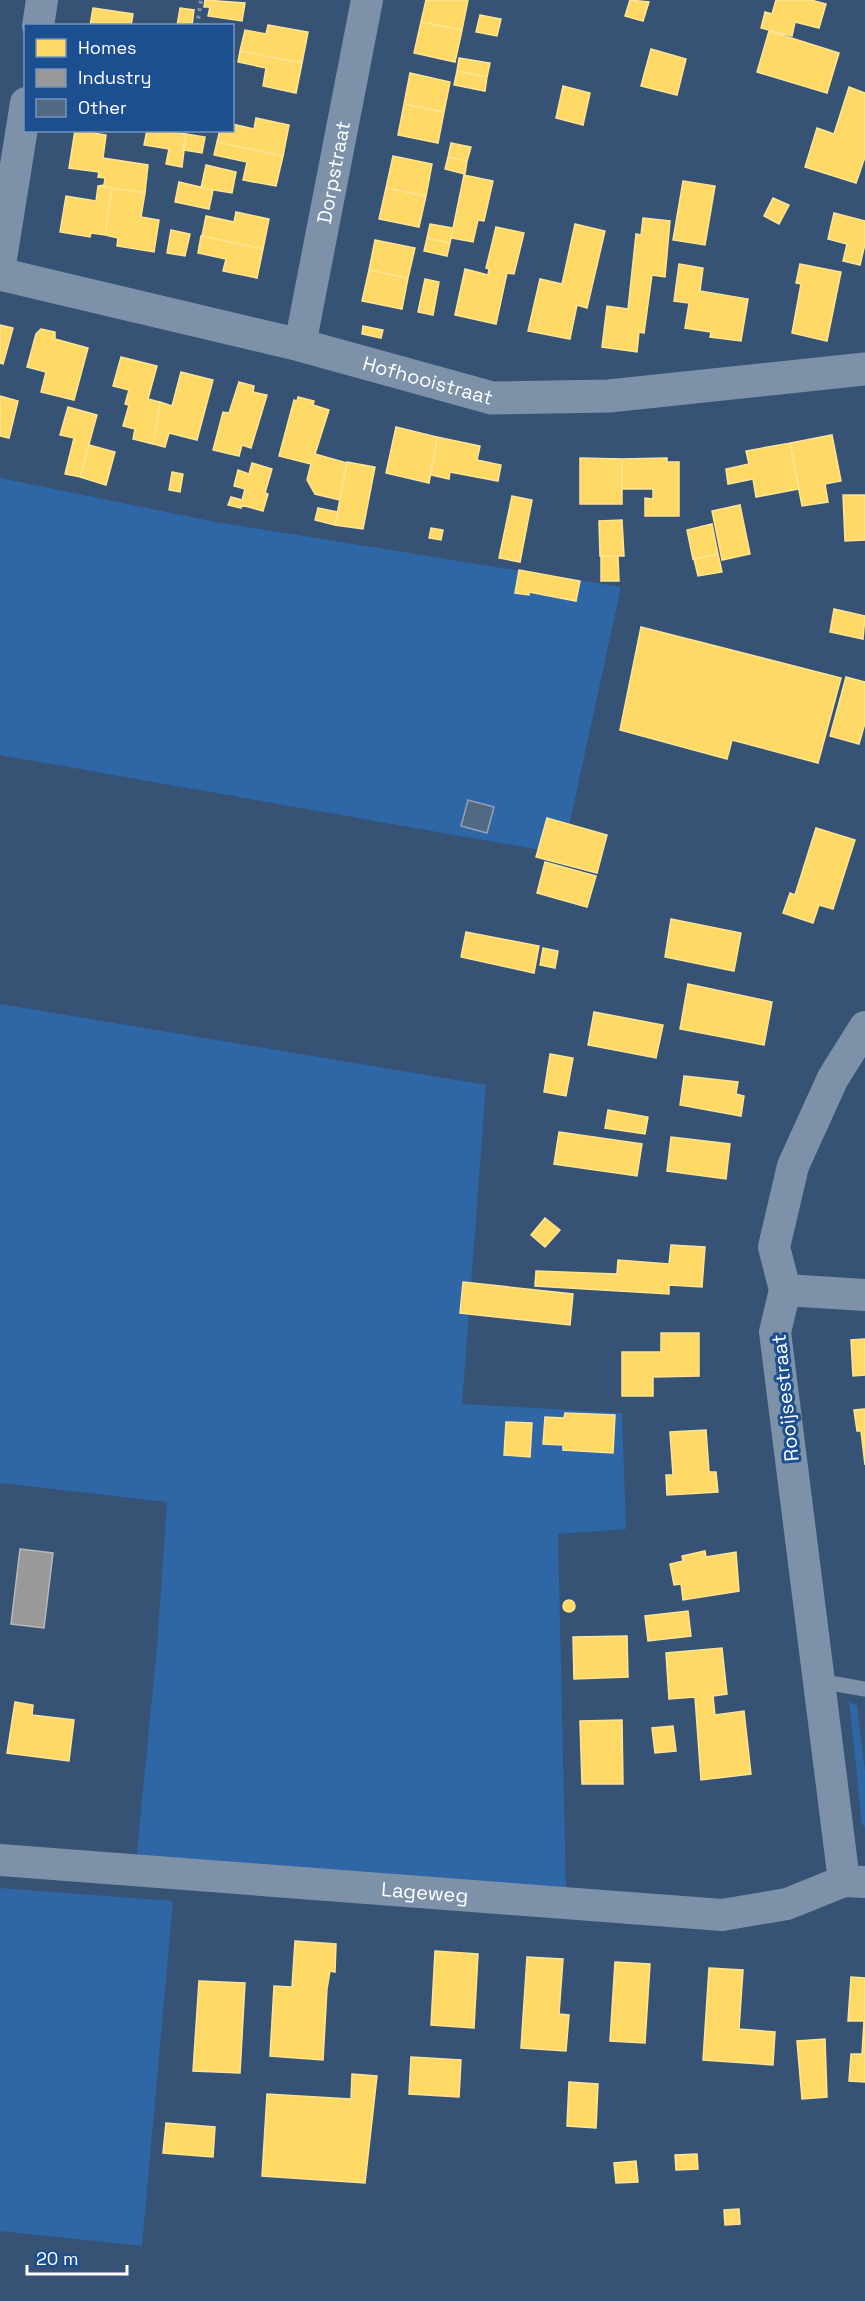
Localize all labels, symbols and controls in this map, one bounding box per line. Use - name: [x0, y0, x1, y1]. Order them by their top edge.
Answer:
- legend: [24, 24, 234, 132]
- text: Homes: [78, 36, 137, 59]
- text: Industry: [78, 66, 151, 89]
- text: Other: [78, 96, 127, 119]
- street label: Dorpstraat: [311, 119, 356, 226]
- street label: Hofhooistraat: [360, 350, 496, 411]
- street label: Rooijsestraat: [765, 1333, 805, 1463]
- street label: Lageweg: [380, 1876, 469, 1909]
- scale bar: [27, 2238, 128, 2276]
- text: 20 m: [36, 2247, 79, 2270]

